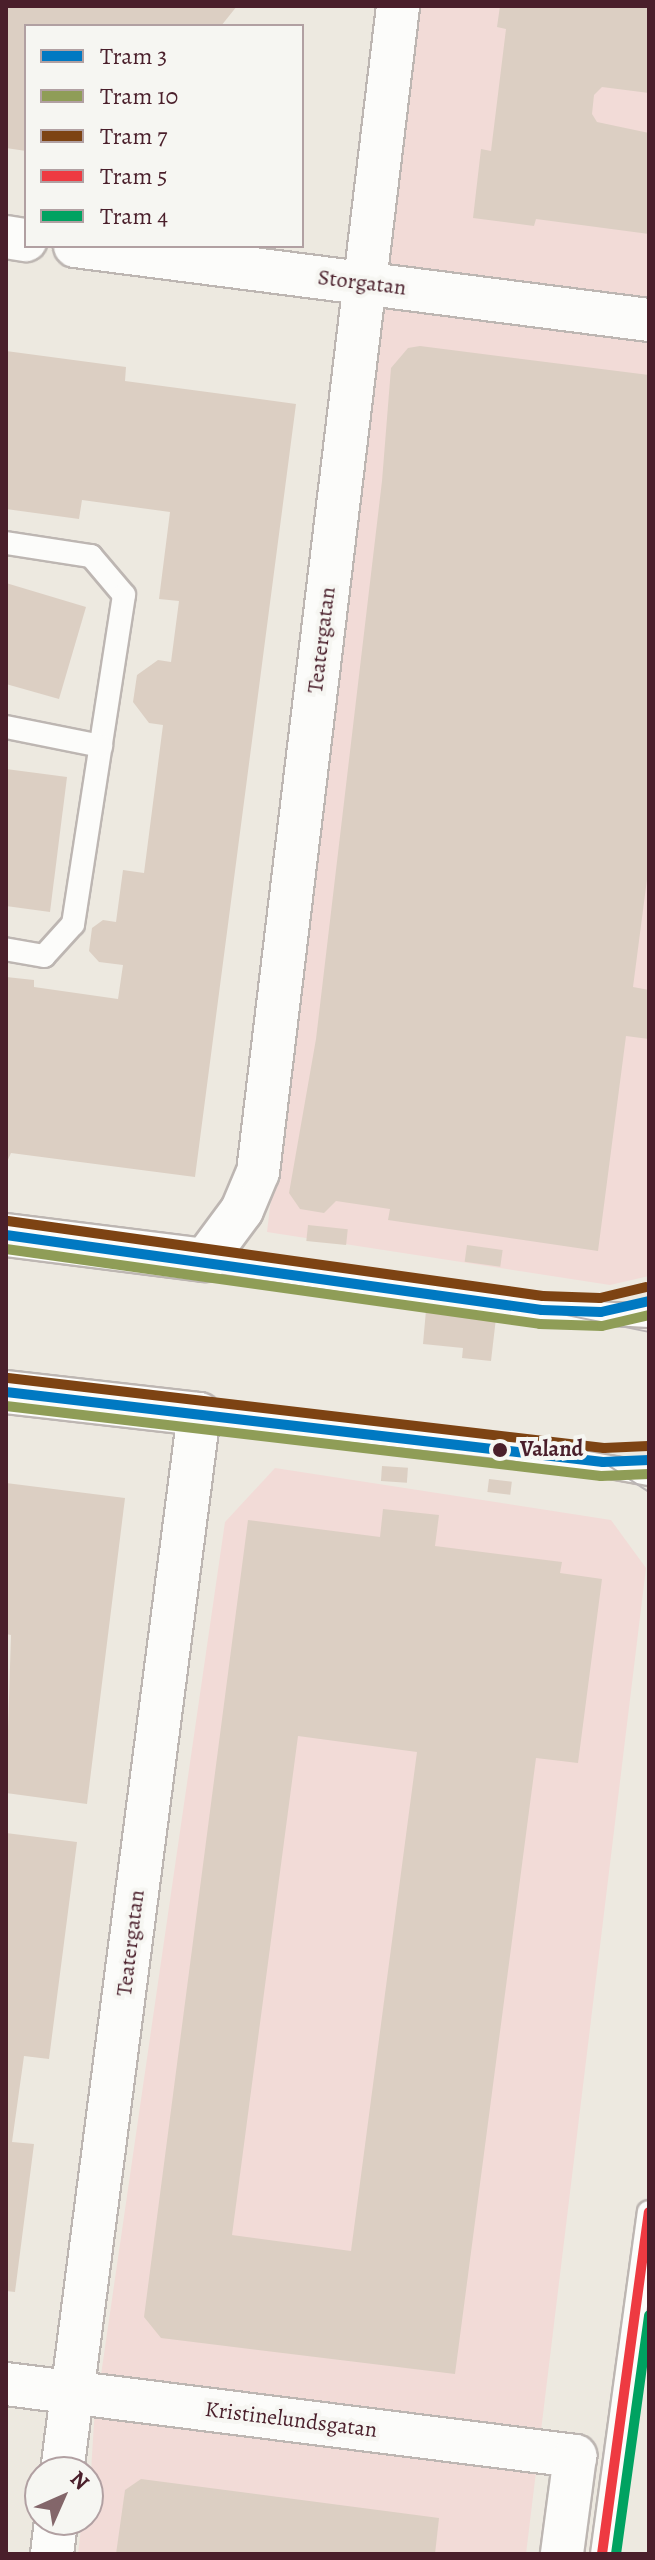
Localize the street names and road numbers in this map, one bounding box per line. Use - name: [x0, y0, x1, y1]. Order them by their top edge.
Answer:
- street label: Storgatan: [316, 264, 408, 302]
- street label: Teatergatan: [302, 585, 342, 695]
- street label: Teatergatan: [111, 1888, 151, 1998]
- street label: Kristinelundsgatan: [203, 2396, 379, 2444]

